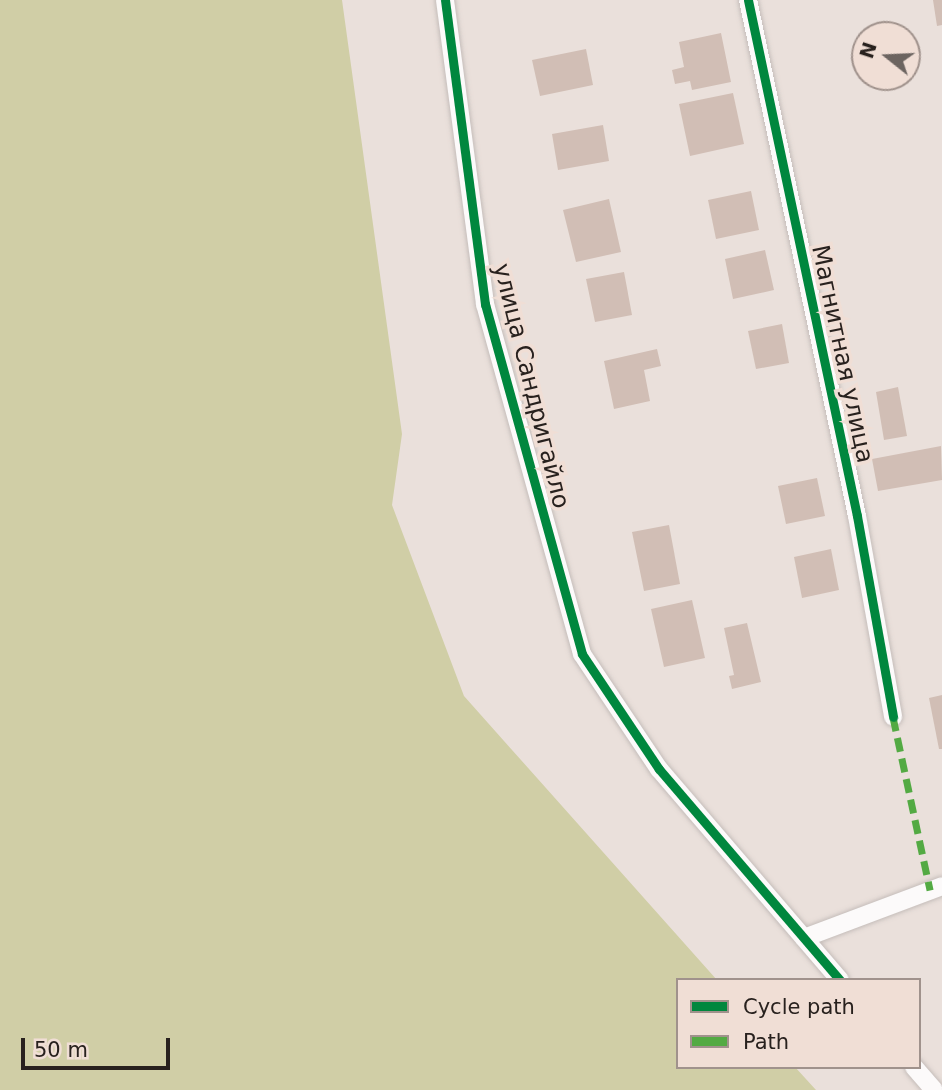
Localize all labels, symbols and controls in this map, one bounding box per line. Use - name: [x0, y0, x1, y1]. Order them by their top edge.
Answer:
- north arrow: [851, 21, 921, 91]
- text: N: [855, 39, 881, 61]
- street label: Магнитная улица: [805, 242, 879, 466]
- street label: улица Сандригайло: [487, 261, 575, 511]
- legend: [676, 978, 921, 1069]
- text: Cycle path: [743, 995, 855, 1019]
- scale bar: [24, 1024, 173, 1068]
- text: Path: [743, 1030, 789, 1054]
- text: 50 m: [34, 1038, 88, 1062]

